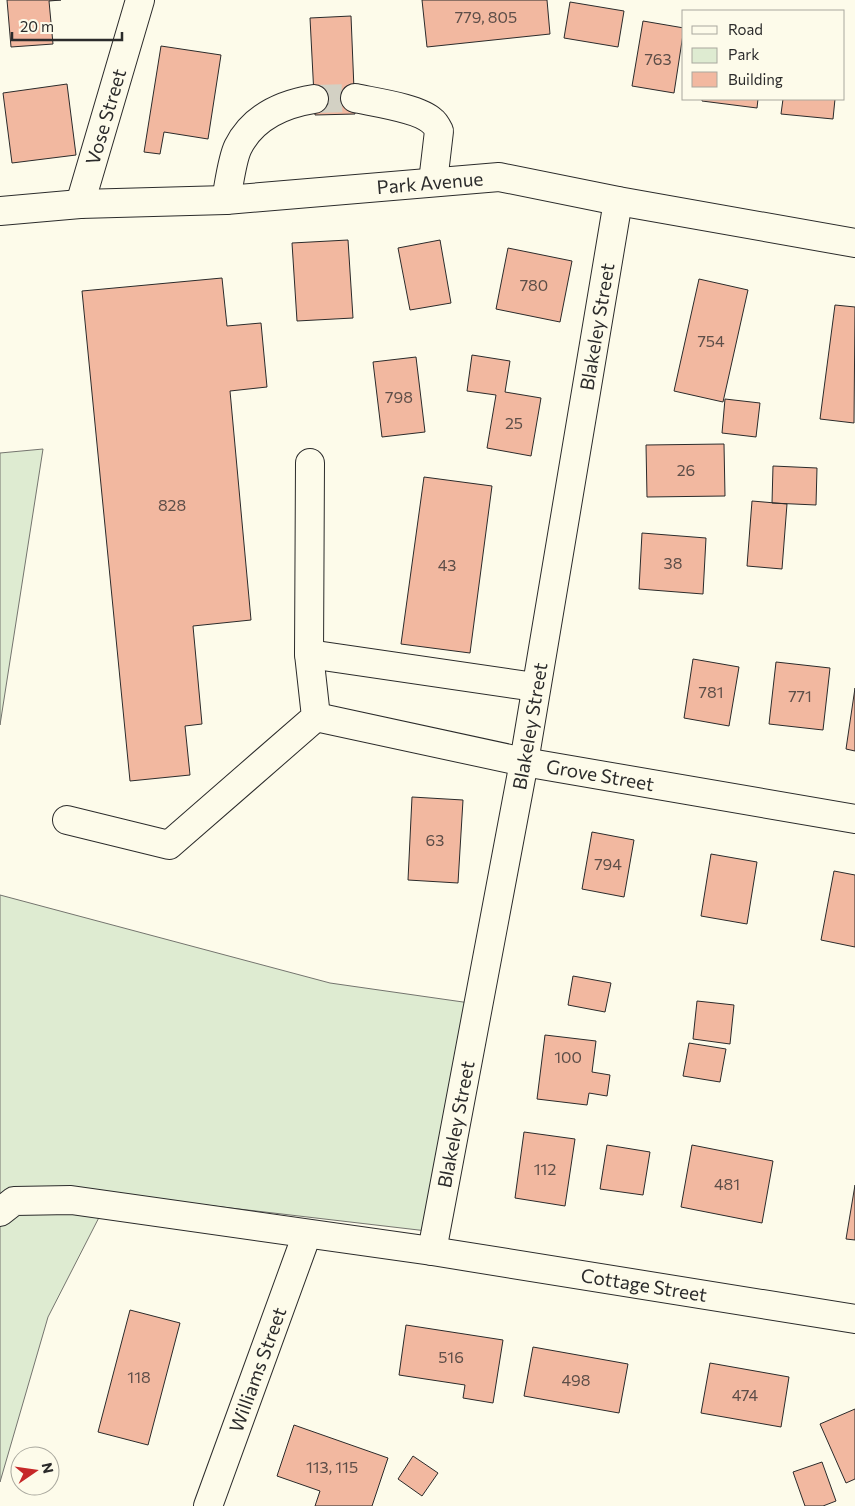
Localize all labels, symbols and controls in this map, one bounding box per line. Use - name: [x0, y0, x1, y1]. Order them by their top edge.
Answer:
- house number: 779, 805: [455, 7, 517, 26]
- scale bar: [12, 10, 122, 42]
- legend: [682, 10, 845, 100]
- text: 20 m: [20, 17, 54, 35]
- text: Road: [728, 20, 763, 38]
- text: Park: [728, 45, 759, 63]
- house number: 763: [644, 49, 672, 68]
- street label: Vose Street: [80, 66, 130, 167]
- text: Building: [728, 70, 783, 88]
- street label: Park Avenue: [376, 166, 484, 198]
- street label: Blakeley Street: [574, 261, 618, 392]
- house number: 780: [520, 275, 548, 294]
- house number: 754: [697, 331, 725, 350]
- house number: 798: [385, 387, 413, 406]
- house number: 25: [505, 413, 523, 432]
- house number: 26: [677, 460, 695, 479]
- house number: 828: [158, 495, 186, 514]
- house number: 38: [664, 553, 682, 572]
- house number: 43: [438, 555, 456, 574]
- street label: Blakeley Street: [507, 660, 552, 792]
- house number: 781: [699, 682, 723, 701]
- house number: 771: [788, 686, 812, 705]
- street label: Grove Street: [544, 754, 656, 795]
- house number: 63: [426, 830, 444, 849]
- house number: 794: [594, 854, 622, 873]
- house number: 100: [554, 1047, 582, 1066]
- street label: Blakeley Street: [432, 1059, 479, 1190]
- house number: 112: [534, 1159, 556, 1178]
- house number: 481: [714, 1174, 740, 1193]
- street label: Cottage Street: [579, 1263, 709, 1306]
- street label: Williams Street: [224, 1304, 290, 1435]
- house number: 516: [438, 1347, 464, 1366]
- house number: 118: [127, 1367, 151, 1386]
- house number: 498: [561, 1370, 591, 1389]
- house number: 474: [732, 1385, 759, 1404]
- north arrow: [10, 1446, 60, 1496]
- house number: 113, 115: [306, 1457, 358, 1476]
- text: N: [39, 1461, 58, 1475]

